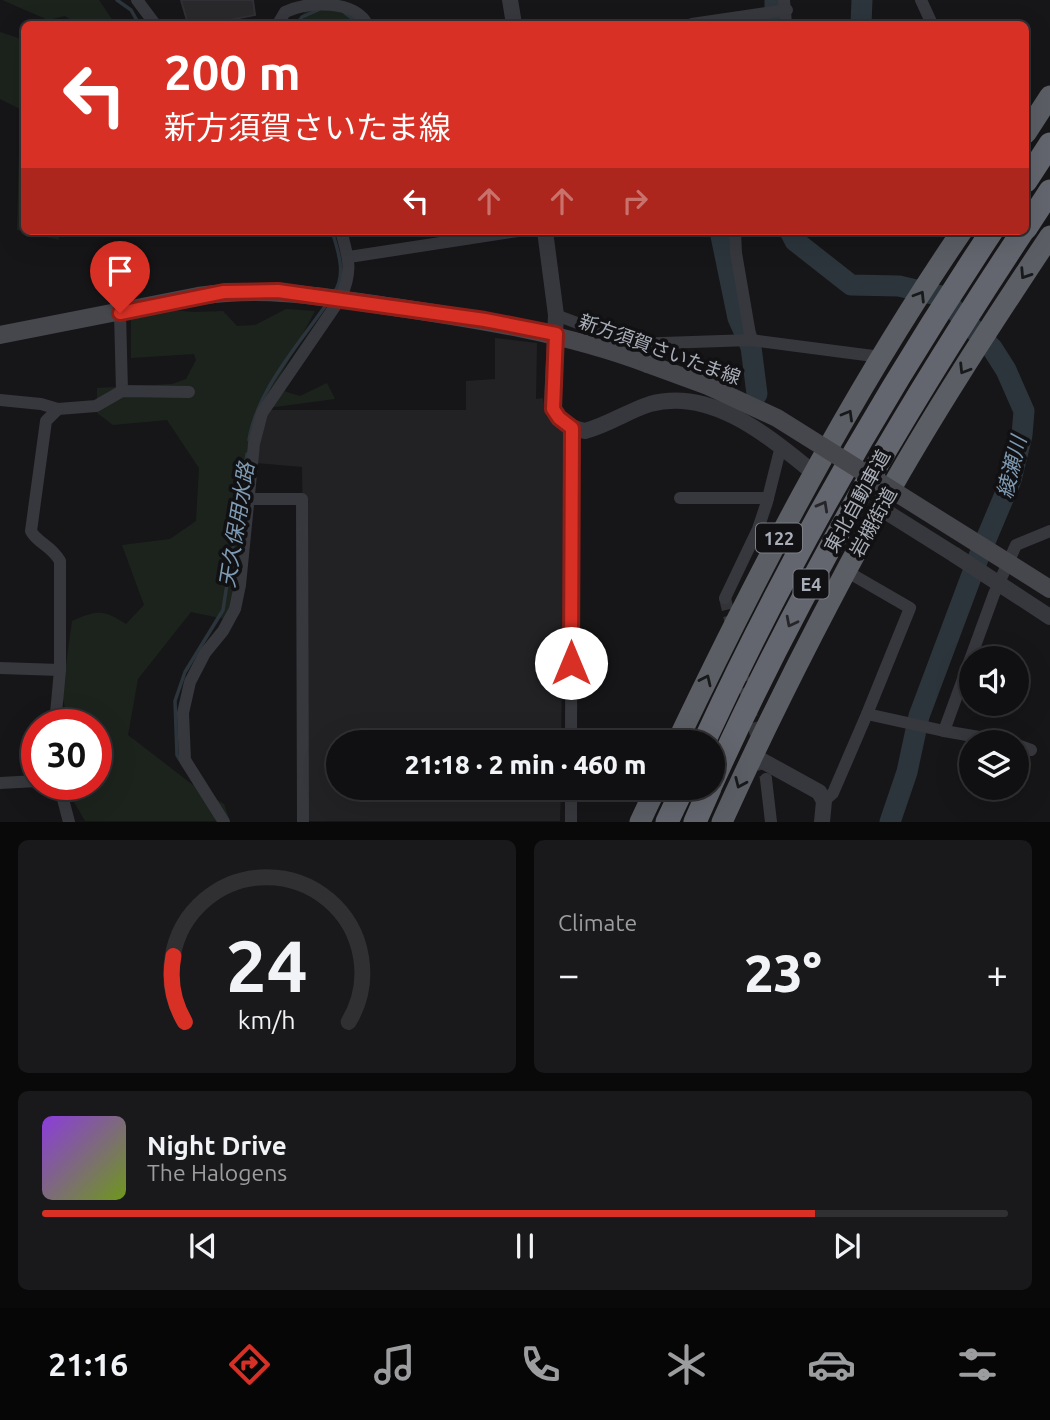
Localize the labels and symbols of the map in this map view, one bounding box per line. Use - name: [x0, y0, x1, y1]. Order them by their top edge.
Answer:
- pin: [90, 241, 150, 313]
- one-way arrow: [1020, 266, 1033, 279]
- one-way arrow: [911, 291, 924, 304]
- street label: 新方須賀さいたま線: [576, 310, 744, 388]
- one-way arrow: [960, 362, 973, 375]
- one-way arrow: [840, 409, 853, 422]
- water label: 綾瀬川: [992, 432, 1031, 500]
- street label: 東北自動車道: [820, 446, 894, 556]
- water label: 天久保用水路: [214, 459, 258, 589]
- street label: 岩槻街道: [845, 483, 901, 561]
- one-way arrow: [815, 501, 828, 513]
- road number: 122: [756, 524, 802, 552]
- road number: E4: [794, 570, 828, 598]
- one-way arrow: [785, 615, 799, 628]
- position arrow: [534, 626, 608, 700]
- one-way arrow: [698, 675, 712, 687]
- speed limit sign: 30: [21, 709, 112, 800]
- one-way arrow: [734, 776, 748, 788]

